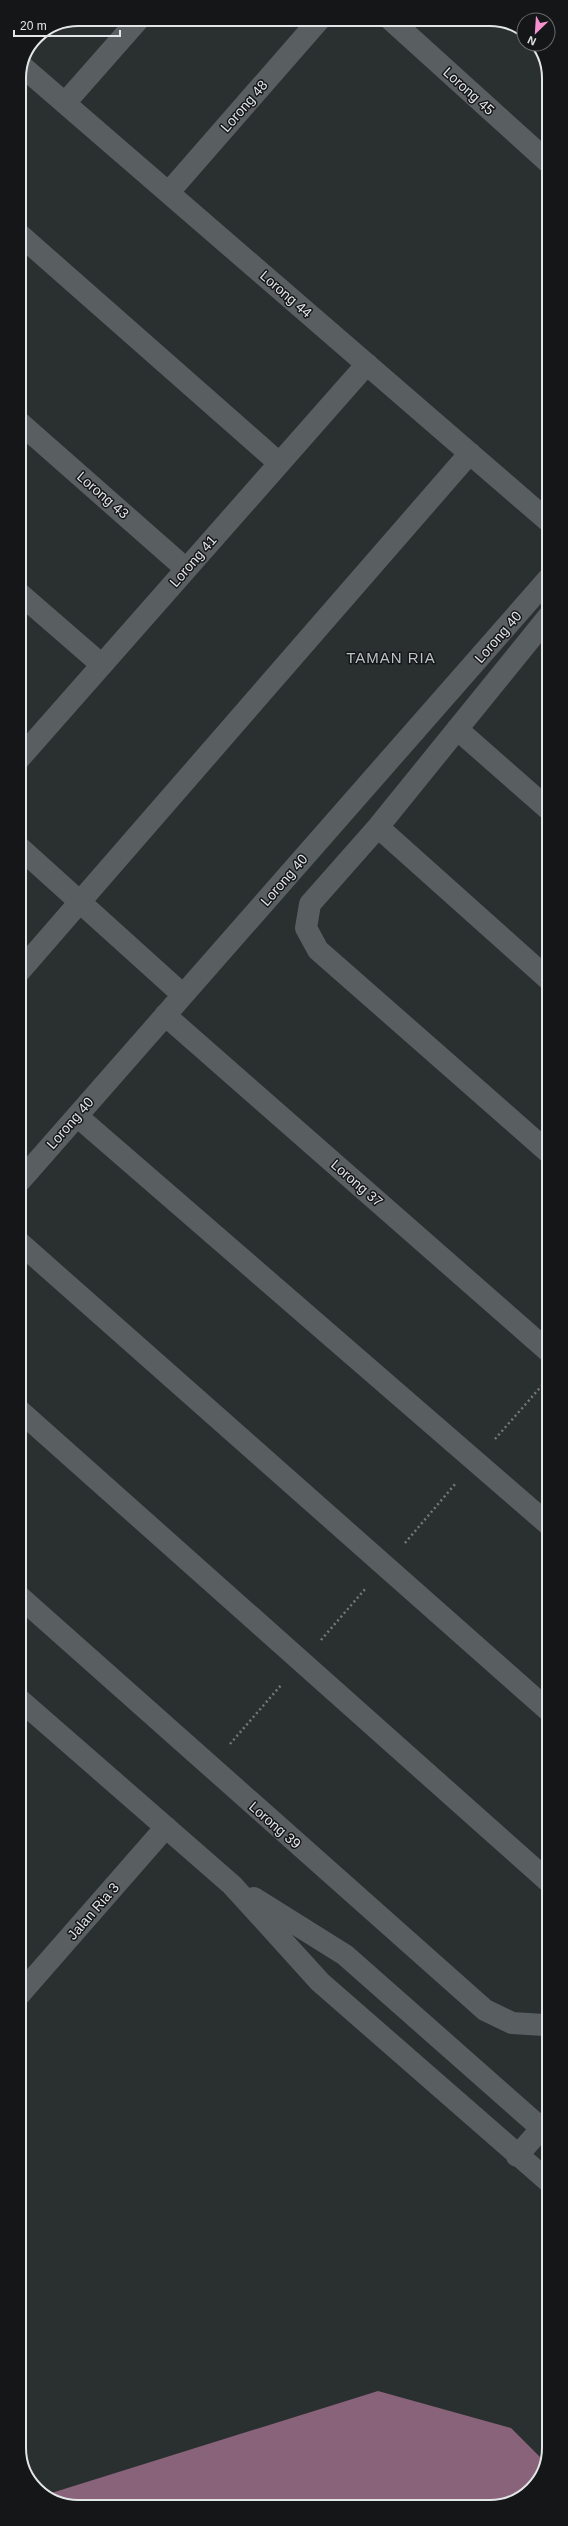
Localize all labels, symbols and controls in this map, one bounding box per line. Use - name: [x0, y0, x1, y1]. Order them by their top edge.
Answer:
- scale bar: [14, 12, 120, 38]
- north arrow: [516, 12, 556, 52]
- text: 20 m: [20, 19, 47, 33]
- text: N: [526, 34, 538, 48]
- street label: Lorong 45: [440, 64, 498, 118]
- street label: Lorong 48: [217, 77, 271, 135]
- street label: Lorong 44: [257, 267, 315, 321]
- street label: Lorong 43: [74, 468, 132, 522]
- street label: Lorong 41: [166, 532, 220, 590]
- street label: Lorong 40: [471, 608, 525, 666]
- district label: TAMAN RIA: [346, 649, 436, 666]
- street label: Lorong 40: [257, 851, 311, 909]
- street label: Lorong 40: [43, 1094, 97, 1152]
- street label: Lorong 37: [328, 1156, 386, 1210]
- street label: Lorong 39: [246, 1798, 304, 1852]
- street label: Jalan Ria 3: [64, 1879, 122, 1943]

